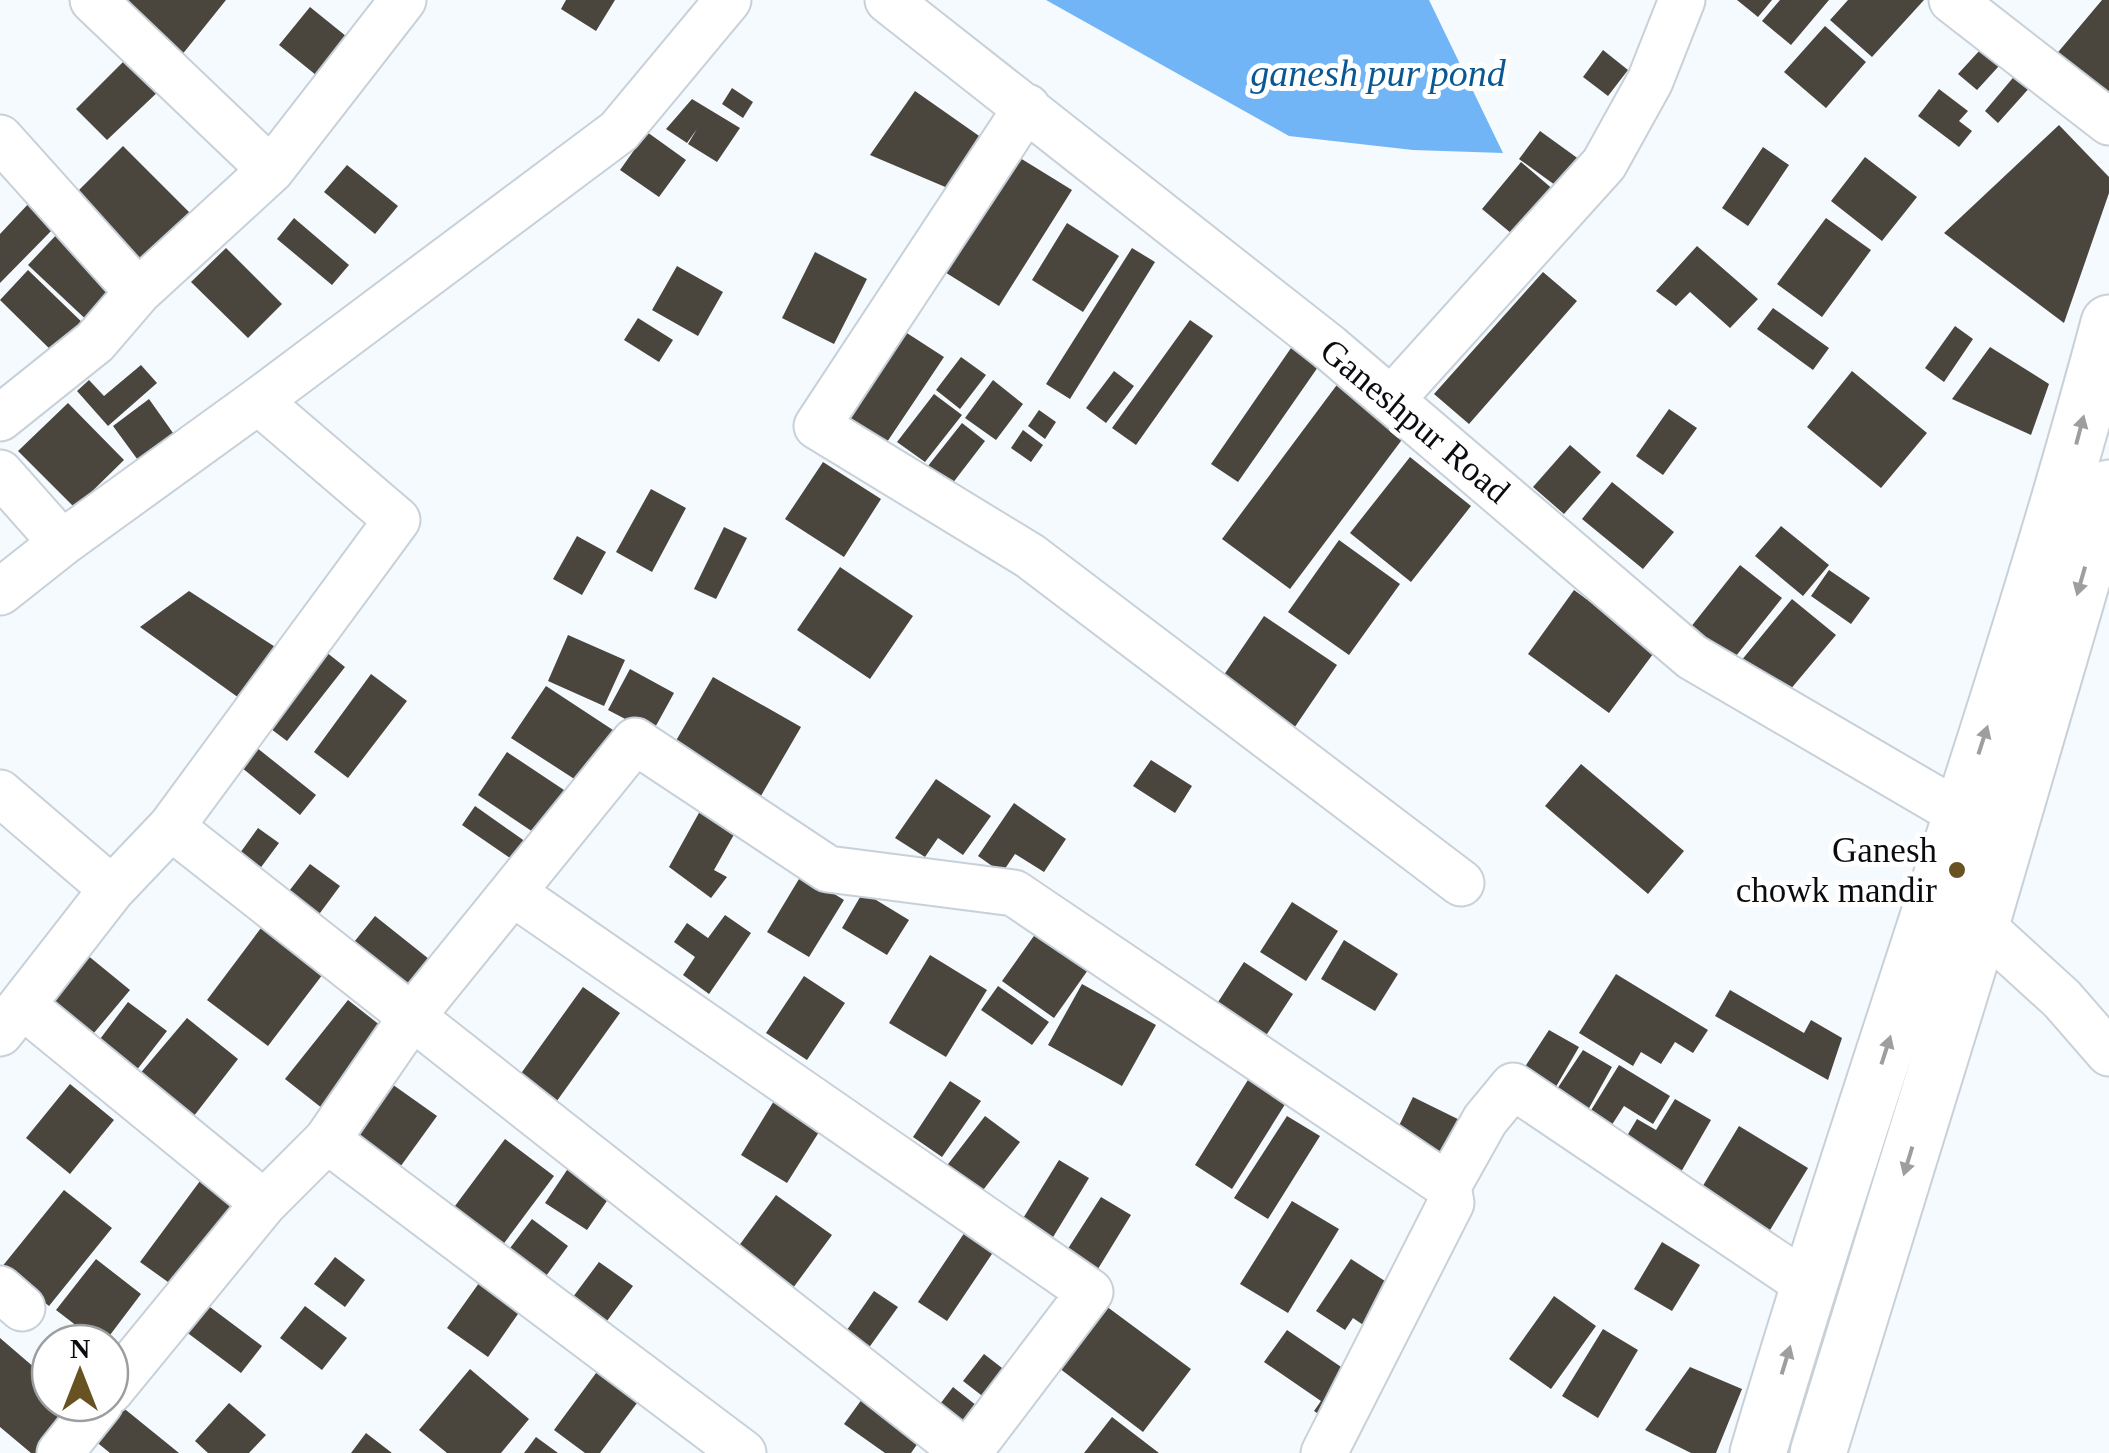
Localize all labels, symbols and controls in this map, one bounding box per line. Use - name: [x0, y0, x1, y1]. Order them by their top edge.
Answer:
- water label: ganesh pur pond: [1250, 52, 1507, 94]
- street label: Ganeshpur Road: [1313, 331, 1518, 512]
- one-way arrow: [2073, 414, 2089, 445]
- one-way arrow: [2073, 567, 2088, 597]
- one-way arrow: [1976, 725, 1991, 755]
- place label: Ganesh chowk mandir: [1736, 831, 1937, 910]
- marker: Ganesh chowk mandir: [1946, 859, 1968, 881]
- one-way arrow: [1879, 1035, 1894, 1065]
- one-way arrow: [1900, 1146, 1915, 1177]
- north arrow: [30, 1323, 130, 1423]
- text: N: [70, 1333, 90, 1364]
- one-way arrow: [1779, 1344, 1794, 1374]

